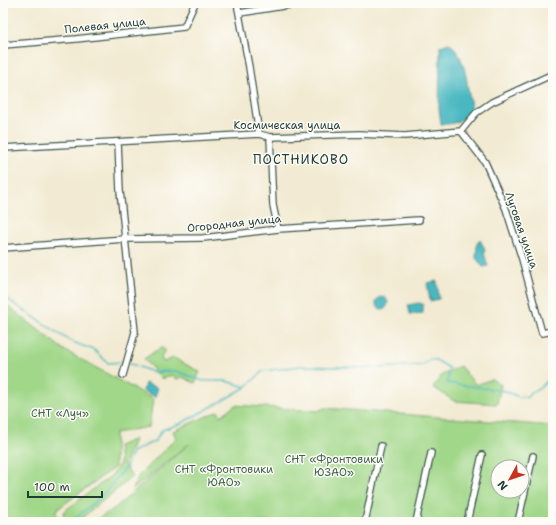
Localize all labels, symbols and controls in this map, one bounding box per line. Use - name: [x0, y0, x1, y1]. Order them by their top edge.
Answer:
- street label: Полевая улица: [64, 14, 147, 37]
- street label: Космическая улица: [234, 118, 341, 133]
- district label: ПОСТНИКОВО: [253, 151, 349, 168]
- street label: Луговая улица: [501, 190, 542, 271]
- street label: Огородная улица: [186, 211, 282, 236]
- park label: СНТ «Луч»: [31, 406, 89, 421]
- park label: СНТ «Фронтовики ЮЗАО»: [285, 452, 383, 480]
- north arrow: [490, 459, 530, 499]
- park label: СНТ «Фронтовики ЮАО»: [175, 462, 273, 490]
- scale bar: [28, 473, 102, 499]
- text: N: [494, 477, 511, 493]
- text: 100 m: [34, 479, 70, 495]

